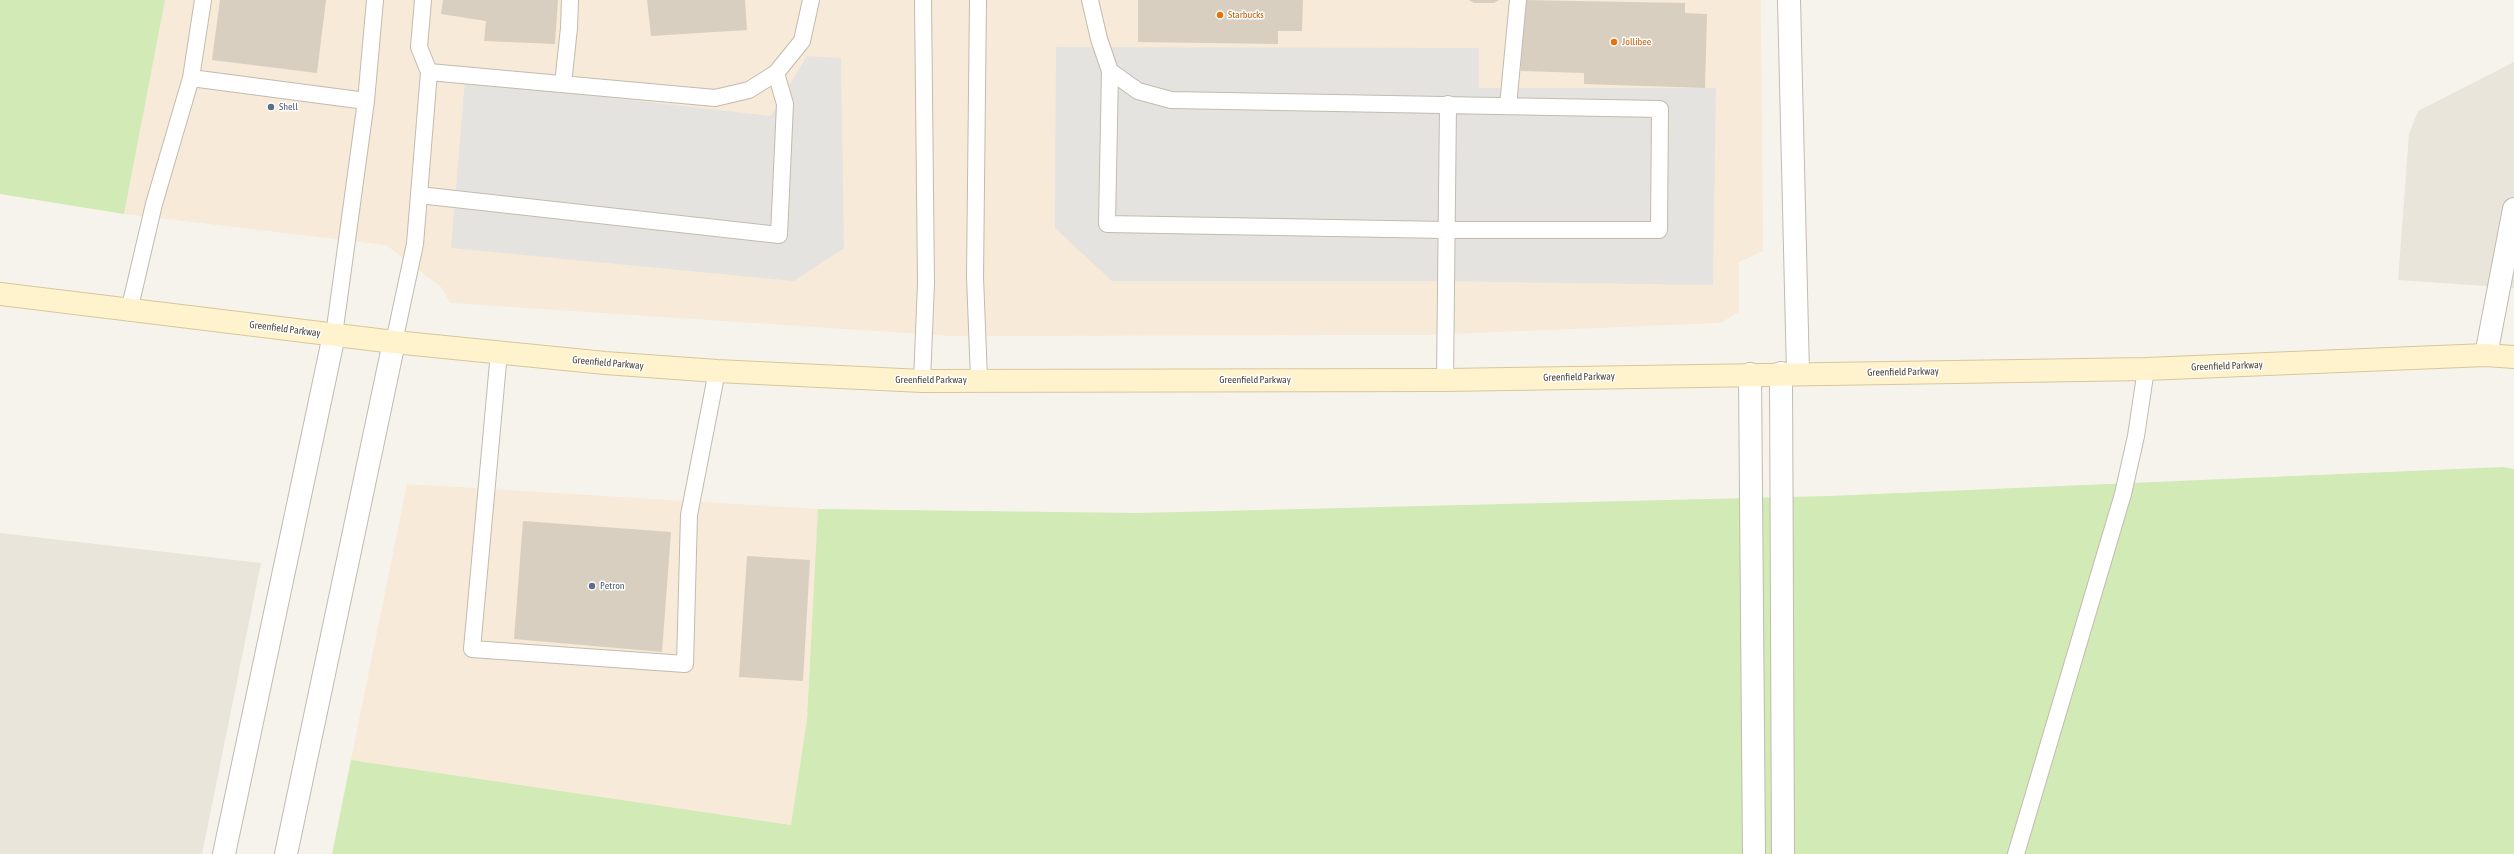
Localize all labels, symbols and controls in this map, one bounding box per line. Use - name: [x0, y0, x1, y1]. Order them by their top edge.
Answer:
- place label: Starbucks: [1228, 9, 1264, 21]
- marker: Starbucks: [1215, 10, 1225, 20]
- place label: Jollibee: [1622, 36, 1651, 48]
- marker: Jollibee: [1609, 37, 1619, 47]
- place label: Shell: [279, 101, 298, 113]
- marker: Shell: [266, 102, 276, 112]
- street label: Greenfield Parkway: [249, 319, 321, 339]
- street label: Greenfield Parkway: [572, 354, 644, 372]
- street label: Greenfield Parkway: [2191, 359, 2263, 373]
- street label: Greenfield Parkway: [1867, 365, 1939, 379]
- street label: Greenfield Parkway: [1543, 370, 1615, 384]
- street label: Greenfield Parkway: [895, 374, 967, 386]
- street label: Greenfield Parkway: [1219, 374, 1291, 386]
- place label: Petron: [600, 580, 625, 592]
- marker: Petron: [587, 581, 597, 591]

